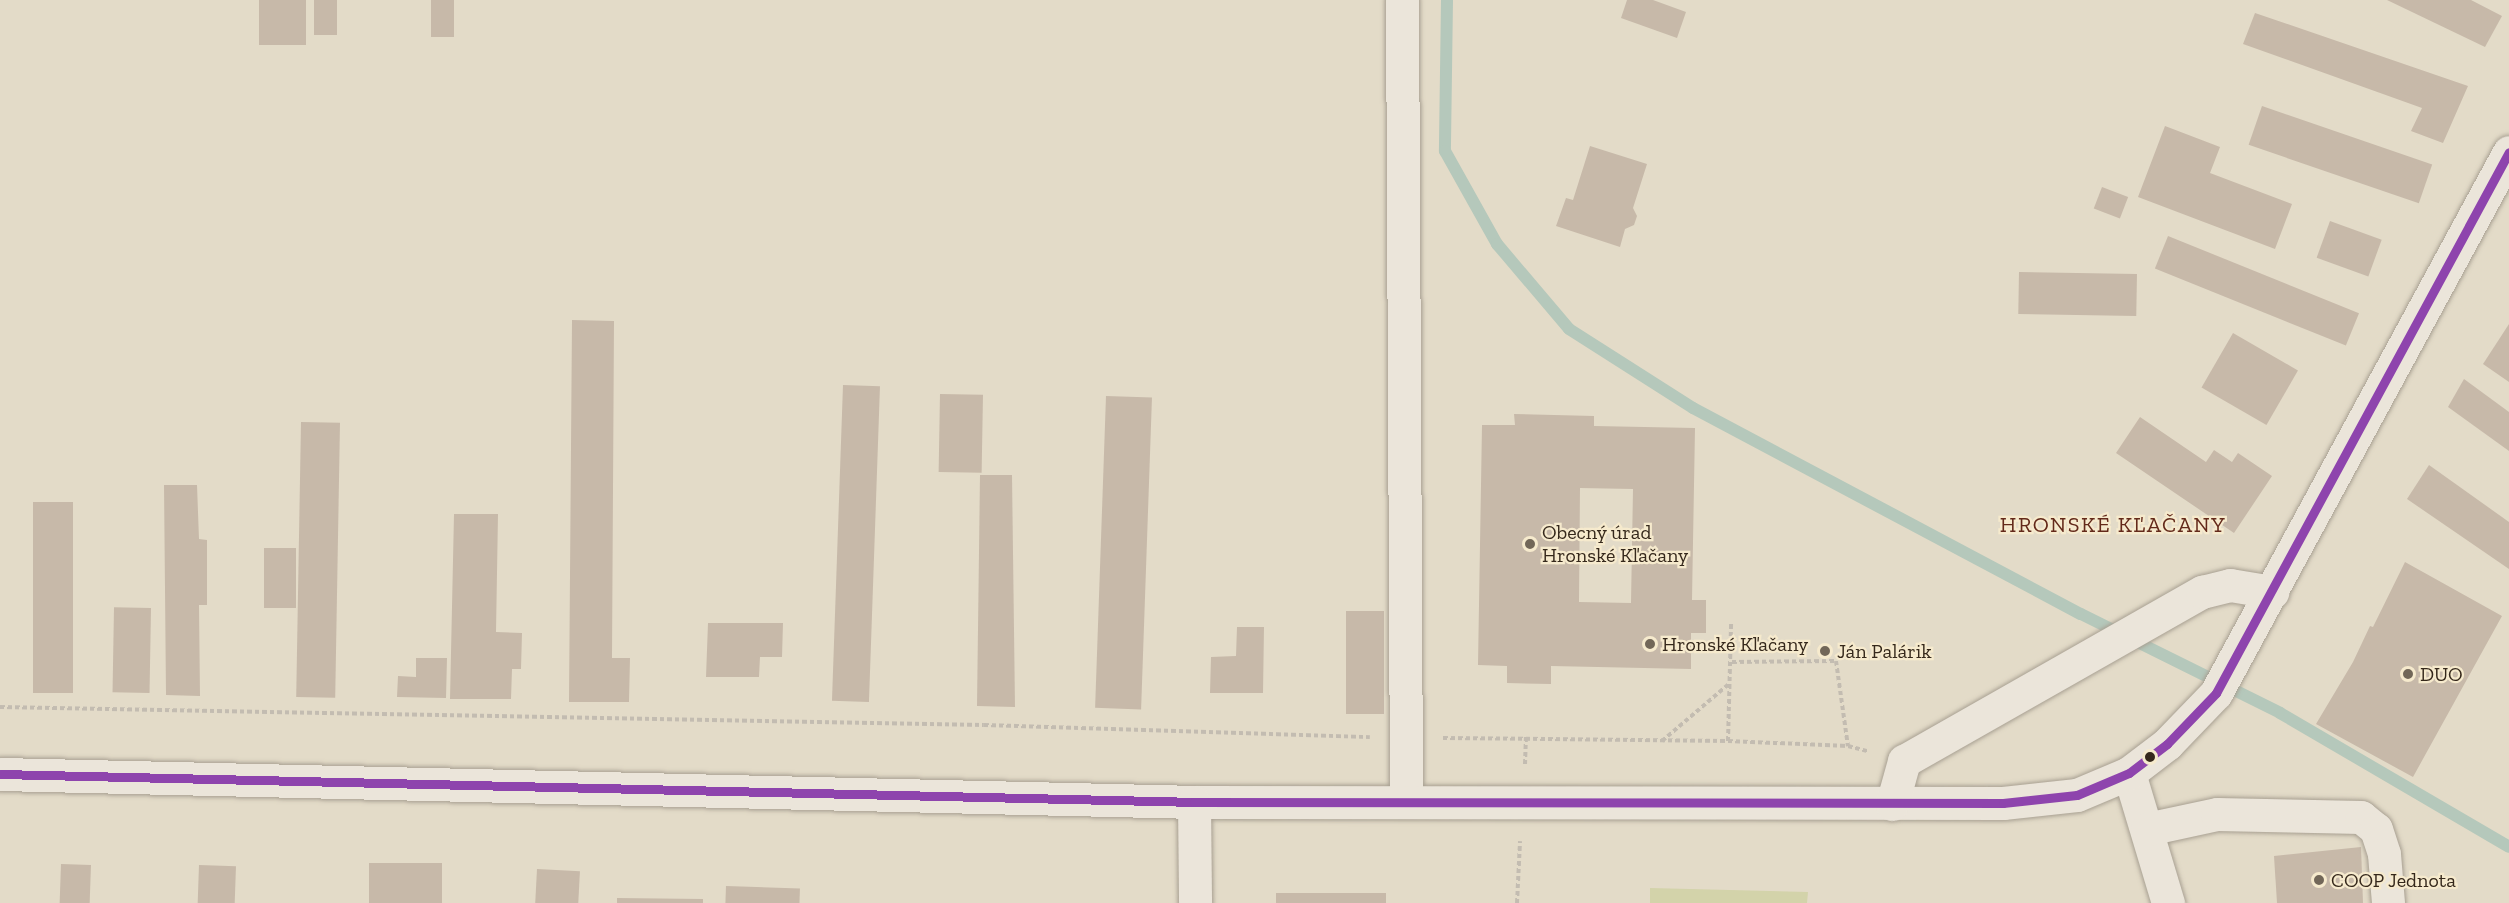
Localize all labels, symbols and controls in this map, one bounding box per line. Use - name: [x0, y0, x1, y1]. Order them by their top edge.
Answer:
- district label: HRONSKÉ KĽAČANY: [2000, 512, 2226, 538]
- place label: Obecný úrad Hronské Kľačany: [1542, 520, 1688, 567]
- marker: Obecný úrad Hronské Kľačany: [1523, 537, 1537, 551]
- place label: Hronské Kľačany: [1662, 632, 1808, 656]
- marker: Hronské Kľačany: [1643, 637, 1657, 651]
- place label: Ján Palárik: [1837, 639, 1932, 663]
- marker: Ján Palárik: [1818, 644, 1832, 658]
- place label: DUO: [2420, 662, 2463, 686]
- marker: DUO: [2401, 667, 2415, 681]
- unlabelled marker: [2144, 751, 2156, 763]
- place label: COOP Jednota: [2331, 868, 2457, 892]
- marker: COOP Jednota: [2312, 873, 2326, 887]

